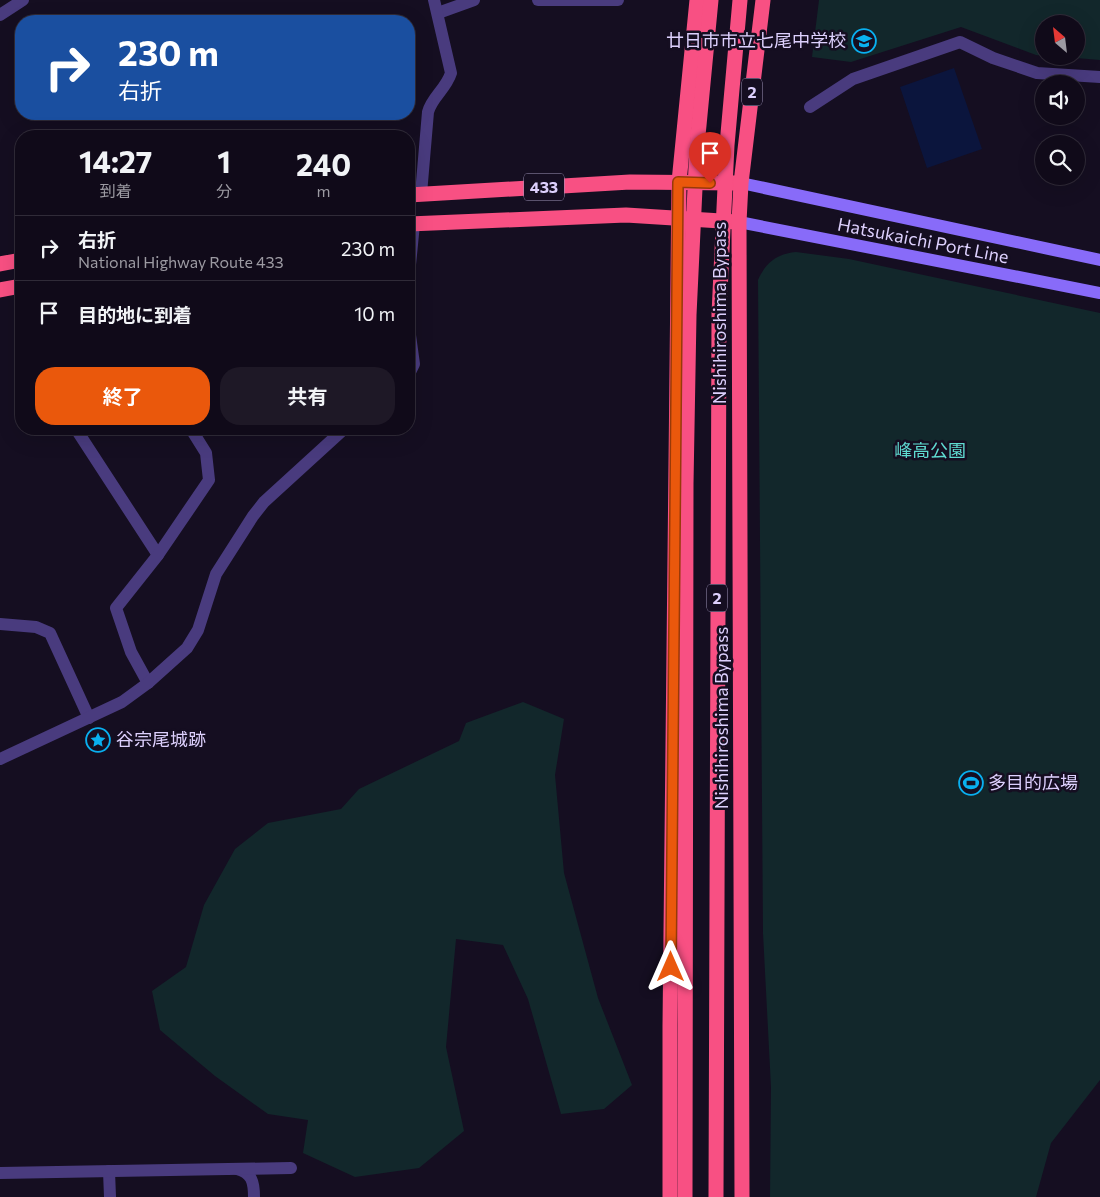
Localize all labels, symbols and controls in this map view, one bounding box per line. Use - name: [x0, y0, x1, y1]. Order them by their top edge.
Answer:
- north arrow: [1035, 15, 1085, 65]
- map controls: [1035, 15, 1085, 185]
- school or university icon: 廿日市市立七尾中学校: [851, 28, 877, 54]
- place label: 廿日市市立七尾中学校: [666, 29, 846, 51]
- text: 230 m: [118, 30, 219, 73]
- icon: right: [35, 35, 100, 100]
- button: sound: [1035, 75, 1085, 125]
- text: 右折: [118, 77, 162, 104]
- road number: 2: [742, 78, 762, 105]
- pin: [689, 132, 731, 183]
- button: search: [1035, 135, 1085, 185]
- icon: arrive: [696, 139, 724, 167]
- text: 14:27: [79, 142, 152, 179]
- text: 1: [217, 142, 231, 179]
- text: 240: [296, 145, 351, 182]
- road number: 433: [524, 173, 564, 200]
- text: 到着: [100, 181, 132, 200]
- text: 分: [216, 181, 232, 200]
- text: m: [317, 181, 331, 200]
- street label: Hatsukaichi Port Line: [836, 213, 1011, 267]
- street label: Nishihiroshima Bypass: [708, 222, 730, 404]
- text: 右折: [78, 228, 116, 251]
- icon: right: [35, 234, 63, 262]
- text: 230 m: [341, 237, 395, 260]
- text: National Highway Route 433: [78, 252, 284, 271]
- icon: arrive: [35, 299, 63, 327]
- text: 10 m: [354, 302, 395, 325]
- text: 目的地に到着: [78, 303, 192, 326]
- button: 終了: [35, 367, 210, 425]
- button: 共有: [220, 367, 395, 425]
- park label: 峰高公園: [894, 439, 966, 461]
- road number: 2: [707, 584, 727, 612]
- street label: Nishihiroshima Bypass: [710, 627, 732, 809]
- place icon: 谷宗尾城跡: [85, 727, 111, 753]
- place label: 谷宗尾城跡: [116, 728, 206, 750]
- sports icon: 多目的広場: [958, 770, 984, 796]
- place label: 多目的広場: [988, 771, 1078, 793]
- position arrow: [644, 940, 696, 992]

